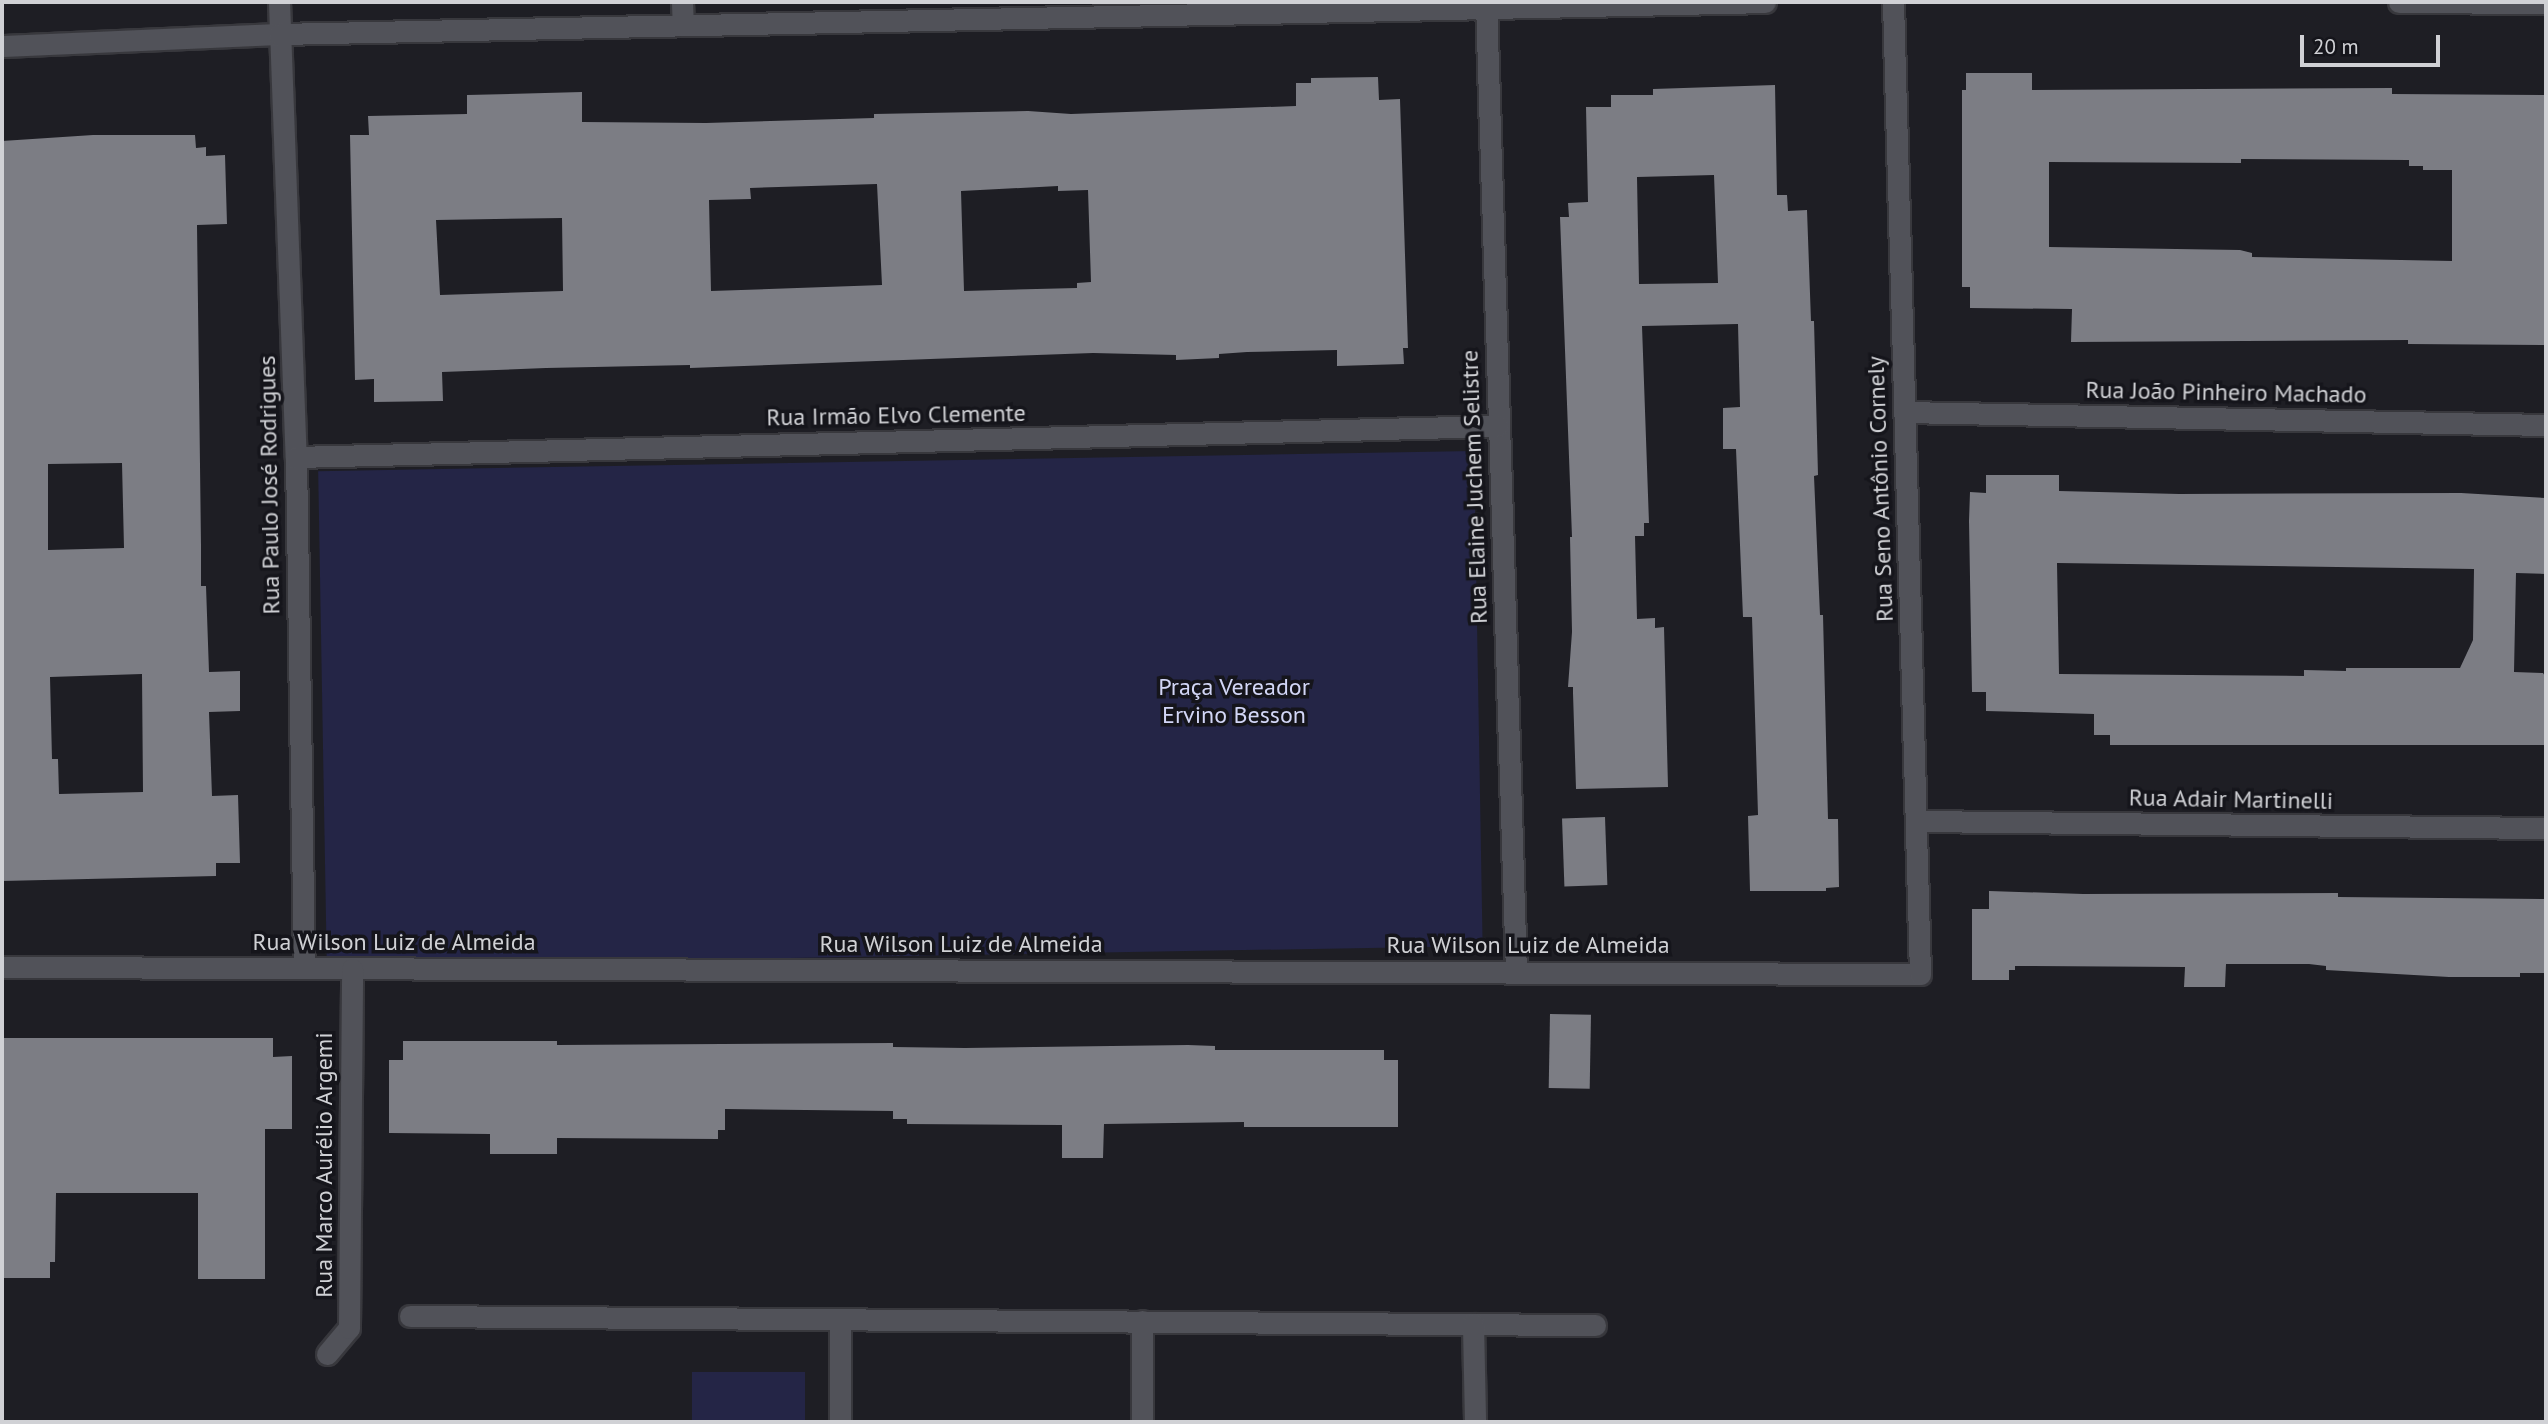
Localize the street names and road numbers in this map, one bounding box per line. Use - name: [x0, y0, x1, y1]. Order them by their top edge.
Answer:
- street label: Rua Elaine Juchem Selistre: [1455, 350, 1493, 624]
- street label: Rua Paulo José Rodrigues: [252, 355, 286, 615]
- street label: Rua Seno Antônio Cornely: [1861, 355, 1899, 623]
- street label: Rua João Pinheiro Machado: [2085, 375, 2367, 409]
- street label: Rua Irmão Elvo Clemente: [766, 398, 1026, 432]
- street label: Rua Adair Martinelli: [2128, 783, 2334, 815]
- street label: Rua Wilson Luiz de Almeida: [251, 928, 537, 956]
- street label: Rua Wilson Luiz de Almeida: [818, 930, 1104, 958]
- street label: Rua Wilson Luiz de Almeida: [1385, 931, 1671, 959]
- street label: Rua Marco Aurélio Argemi: [310, 1031, 338, 1299]

